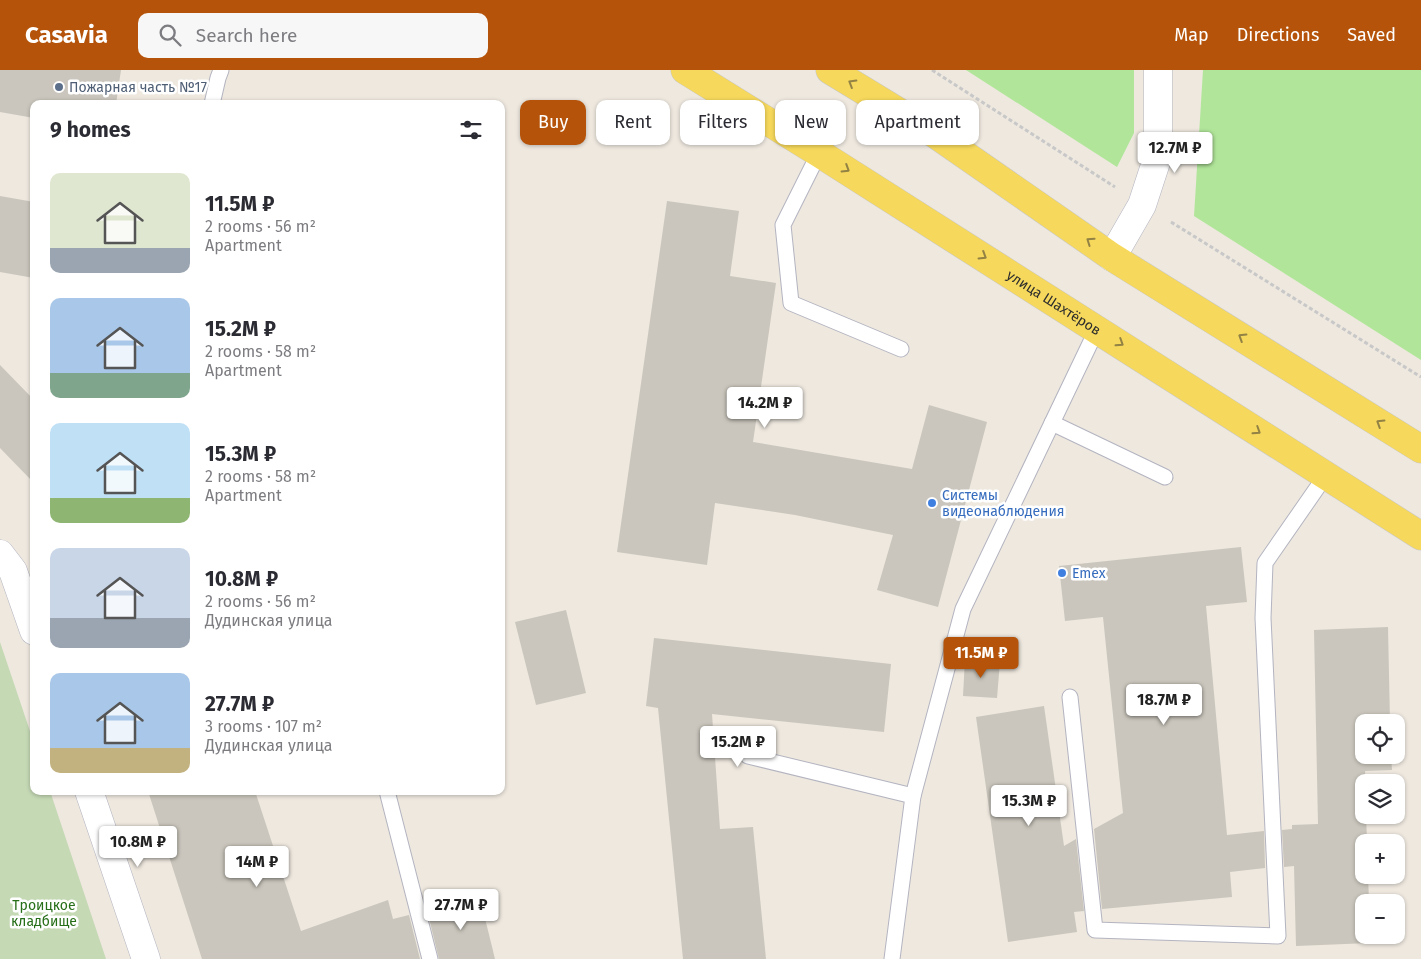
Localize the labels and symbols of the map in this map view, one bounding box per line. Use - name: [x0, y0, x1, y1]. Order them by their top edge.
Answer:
- place label: Пожарная часть №17: [69, 79, 207, 96]
- one-way arrow: [849, 80, 858, 90]
- marker: Пожарная часть №17: [53, 81, 65, 93]
- pin: 12.7M ₽: [1129, 132, 1221, 174]
- one-way arrow: [840, 163, 849, 172]
- one-way arrow: [1086, 238, 1095, 247]
- one-way arrow: [977, 250, 986, 259]
- street label: улица Шахтёров: [1004, 266, 1104, 339]
- one-way arrow: [1238, 334, 1247, 344]
- one-way arrow: [1115, 337, 1124, 347]
- pin: 14.2M ₽: [719, 386, 811, 429]
- one-way arrow: [1376, 420, 1385, 429]
- one-way arrow: [1251, 424, 1260, 434]
- place label: Системы видеонаблюдения: [942, 487, 1065, 520]
- marker: Системы видеонаблюдения: [926, 497, 938, 509]
- place label: Emex: [1072, 565, 1106, 582]
- marker: Emex: [1056, 567, 1068, 579]
- pin: 11.5M ₽: [935, 636, 1027, 679]
- pin: 18.7M ₽: [1118, 684, 1210, 726]
- pin: 15.2M ₽: [692, 726, 784, 768]
- pin: 15.3M ₽: [983, 784, 1075, 827]
- pin: 10.8M ₽: [92, 826, 184, 868]
- pin: 14M ₽: [222, 846, 292, 888]
- pin: 27.7M ₽: [415, 888, 507, 931]
- park label: Троицкое кладбище: [11, 897, 77, 930]

